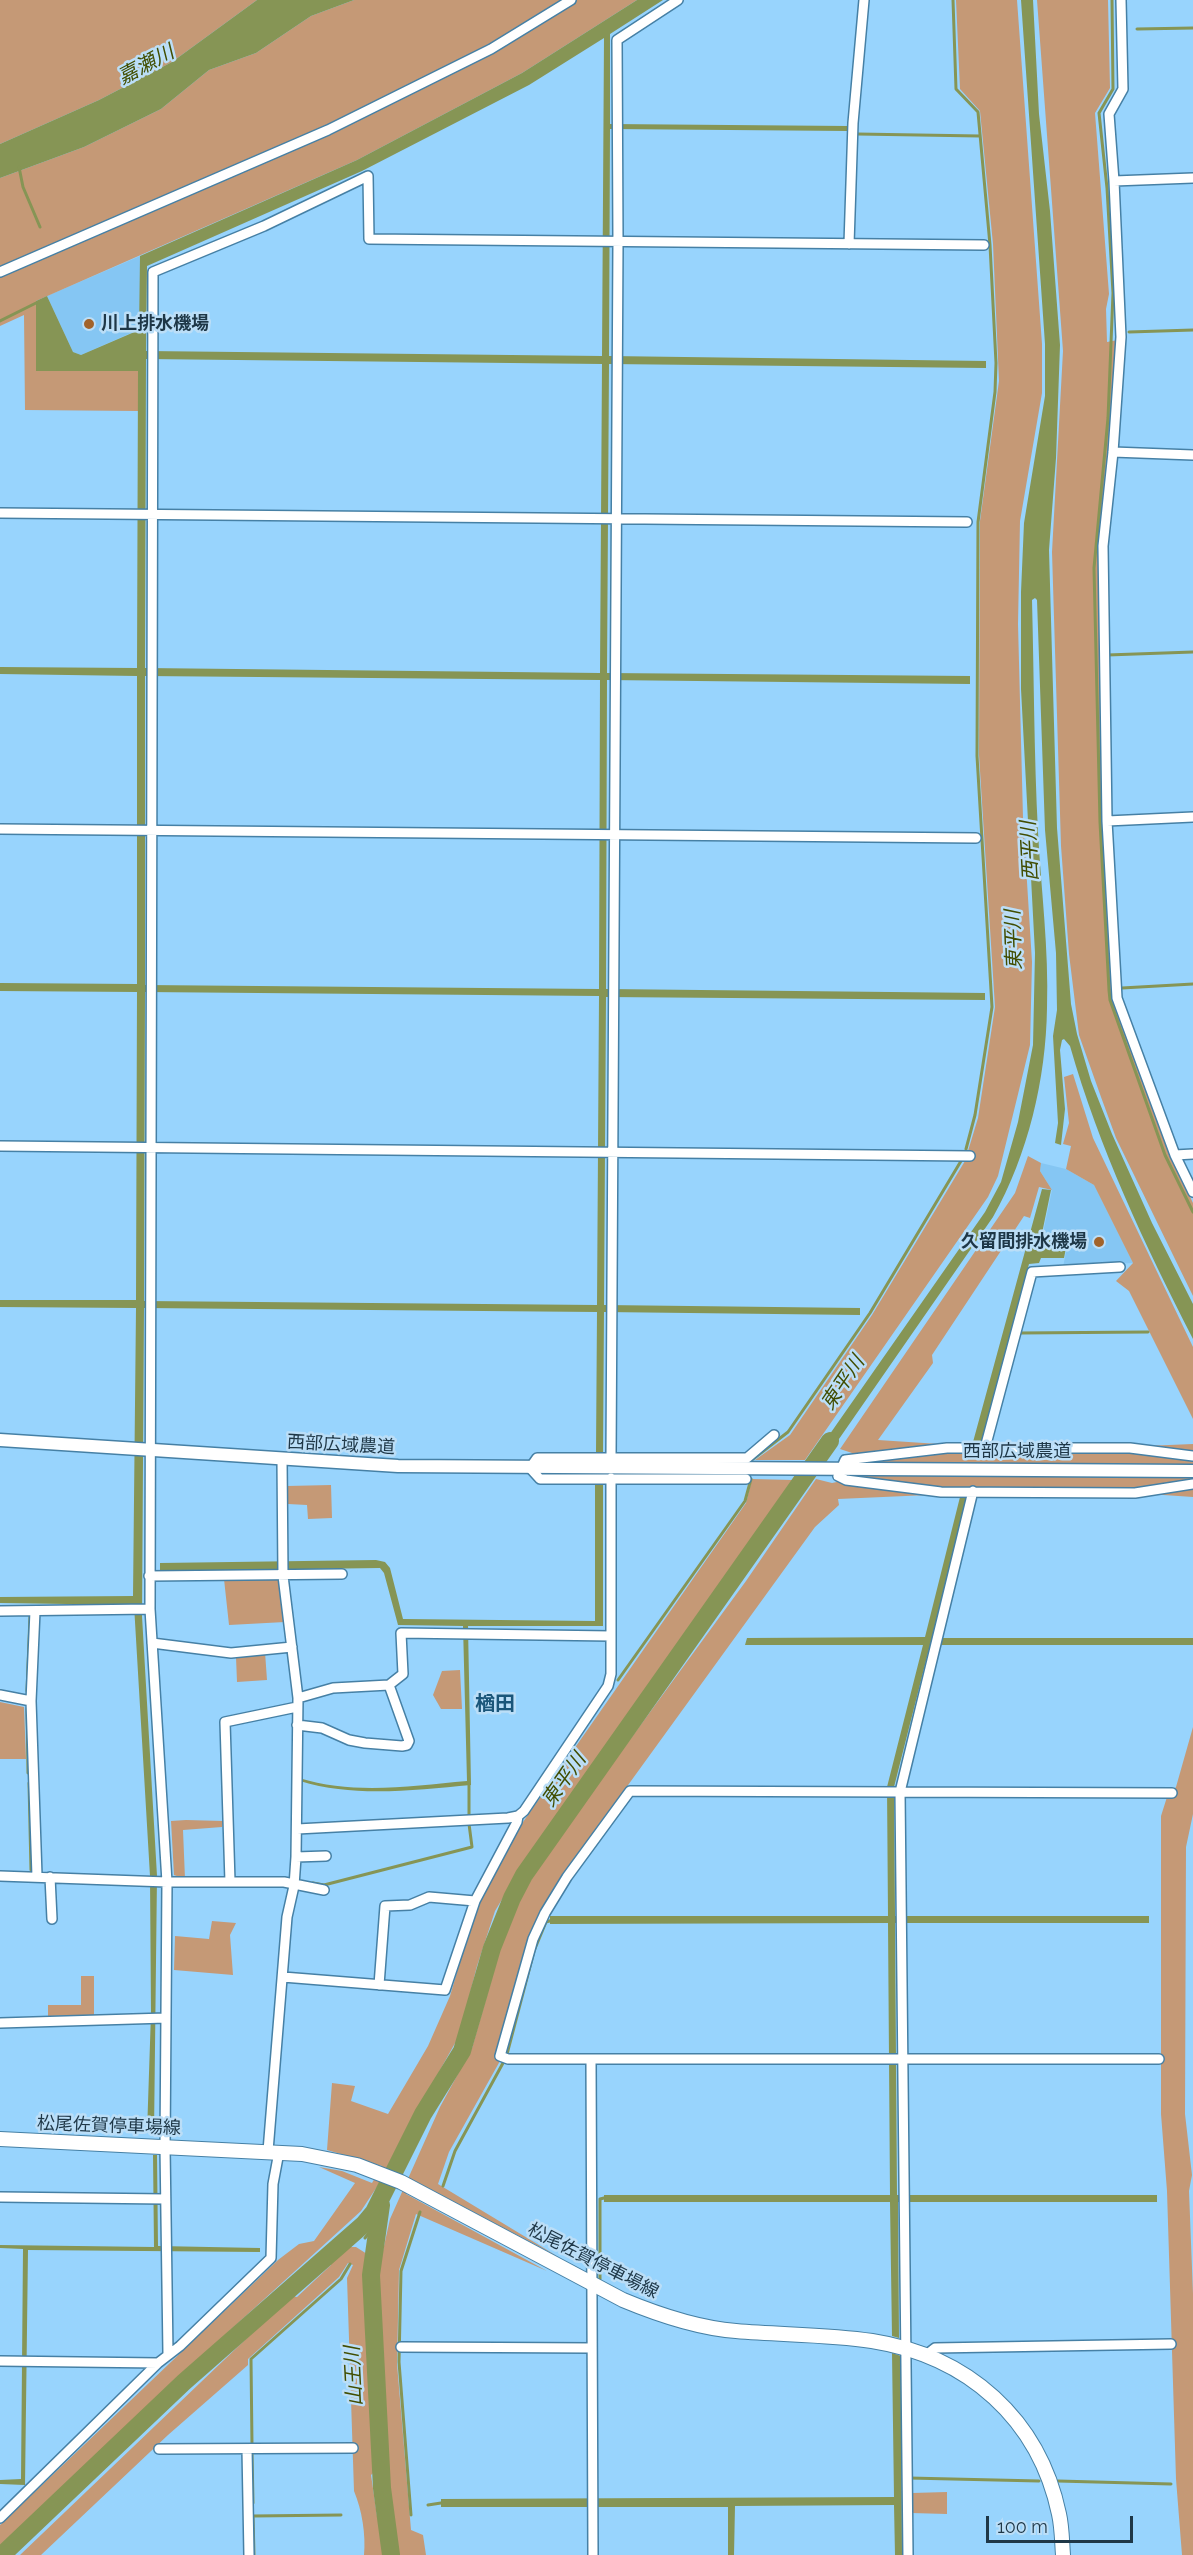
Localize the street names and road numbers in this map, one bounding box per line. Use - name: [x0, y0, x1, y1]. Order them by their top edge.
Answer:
- street label: 西部広域農道: [287, 1431, 395, 1459]
- street label: 西部広域農道: [963, 1441, 1071, 1463]
- street label: 松尾佐賀停車場線: [37, 2113, 181, 2139]
- street label: 松尾佐賀停車場線: [524, 2219, 662, 2303]

